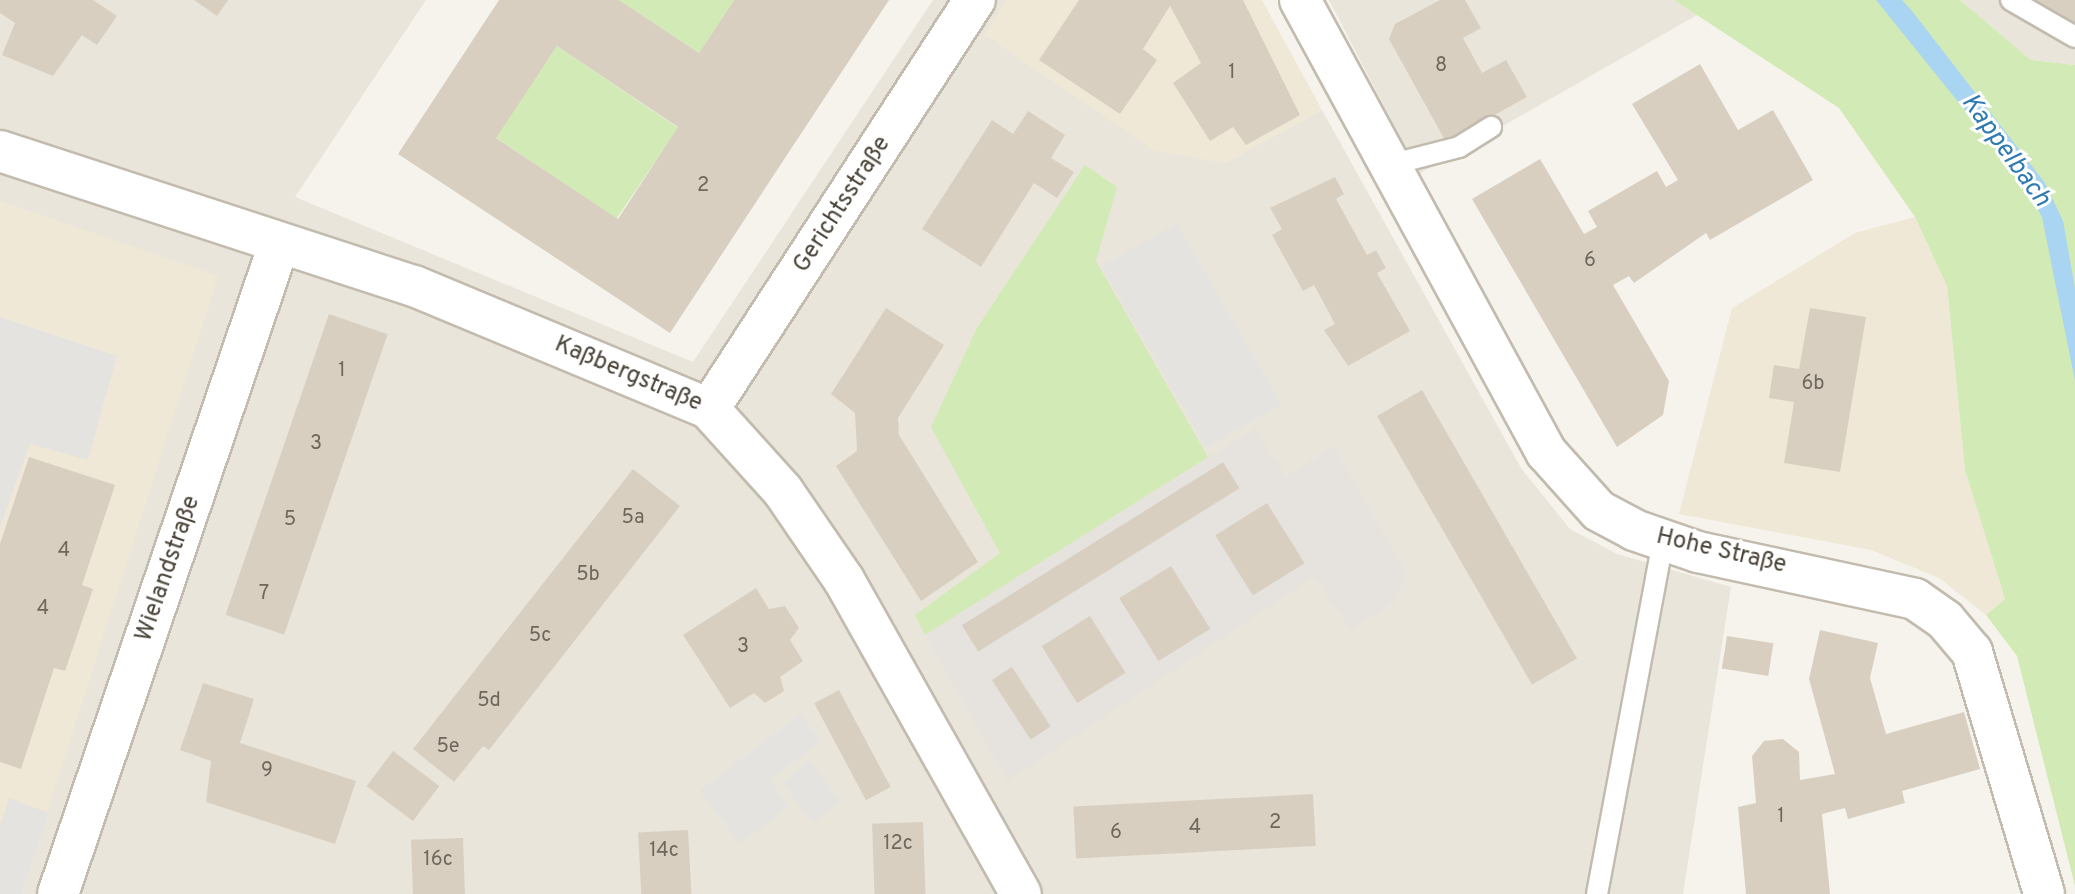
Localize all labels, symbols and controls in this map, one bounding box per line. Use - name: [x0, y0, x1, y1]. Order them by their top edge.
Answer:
- house number: 8: [1435, 54, 1447, 78]
- house number: 1: [1228, 61, 1236, 85]
- water label: Kappelbach: [1954, 88, 2056, 214]
- street label: Gerichtsstraße: [788, 131, 898, 279]
- house number: 2: [697, 174, 709, 198]
- house number: 6: [1584, 249, 1596, 273]
- street label: Kaßbergstraße: [550, 331, 706, 419]
- house number: 1: [338, 359, 346, 383]
- house number: 6b: [1801, 372, 1825, 396]
- house number: 3: [310, 432, 322, 456]
- street label: Wielandstraße: [131, 492, 207, 646]
- house number: 5a: [622, 506, 644, 530]
- house number: 5: [284, 508, 296, 532]
- street label: Hohe Straße: [1653, 523, 1789, 581]
- house number: 4: [58, 539, 70, 563]
- house number: 5b: [576, 563, 600, 587]
- house number: 7: [259, 582, 269, 606]
- house number: 4: [37, 597, 49, 621]
- house number: 5c: [529, 624, 551, 648]
- house number: 3: [737, 635, 749, 659]
- house number: 5d: [477, 689, 501, 713]
- house number: 5e: [436, 735, 460, 759]
- house number: 9: [261, 759, 273, 783]
- house number: 1: [1777, 805, 1785, 829]
- house number: 2: [1269, 811, 1281, 835]
- house number: 4: [1189, 816, 1201, 840]
- house number: 6: [1110, 821, 1122, 845]
- house number: 12c: [883, 832, 913, 856]
- house number: 14c: [649, 839, 679, 863]
- house number: 16c: [423, 848, 453, 872]

